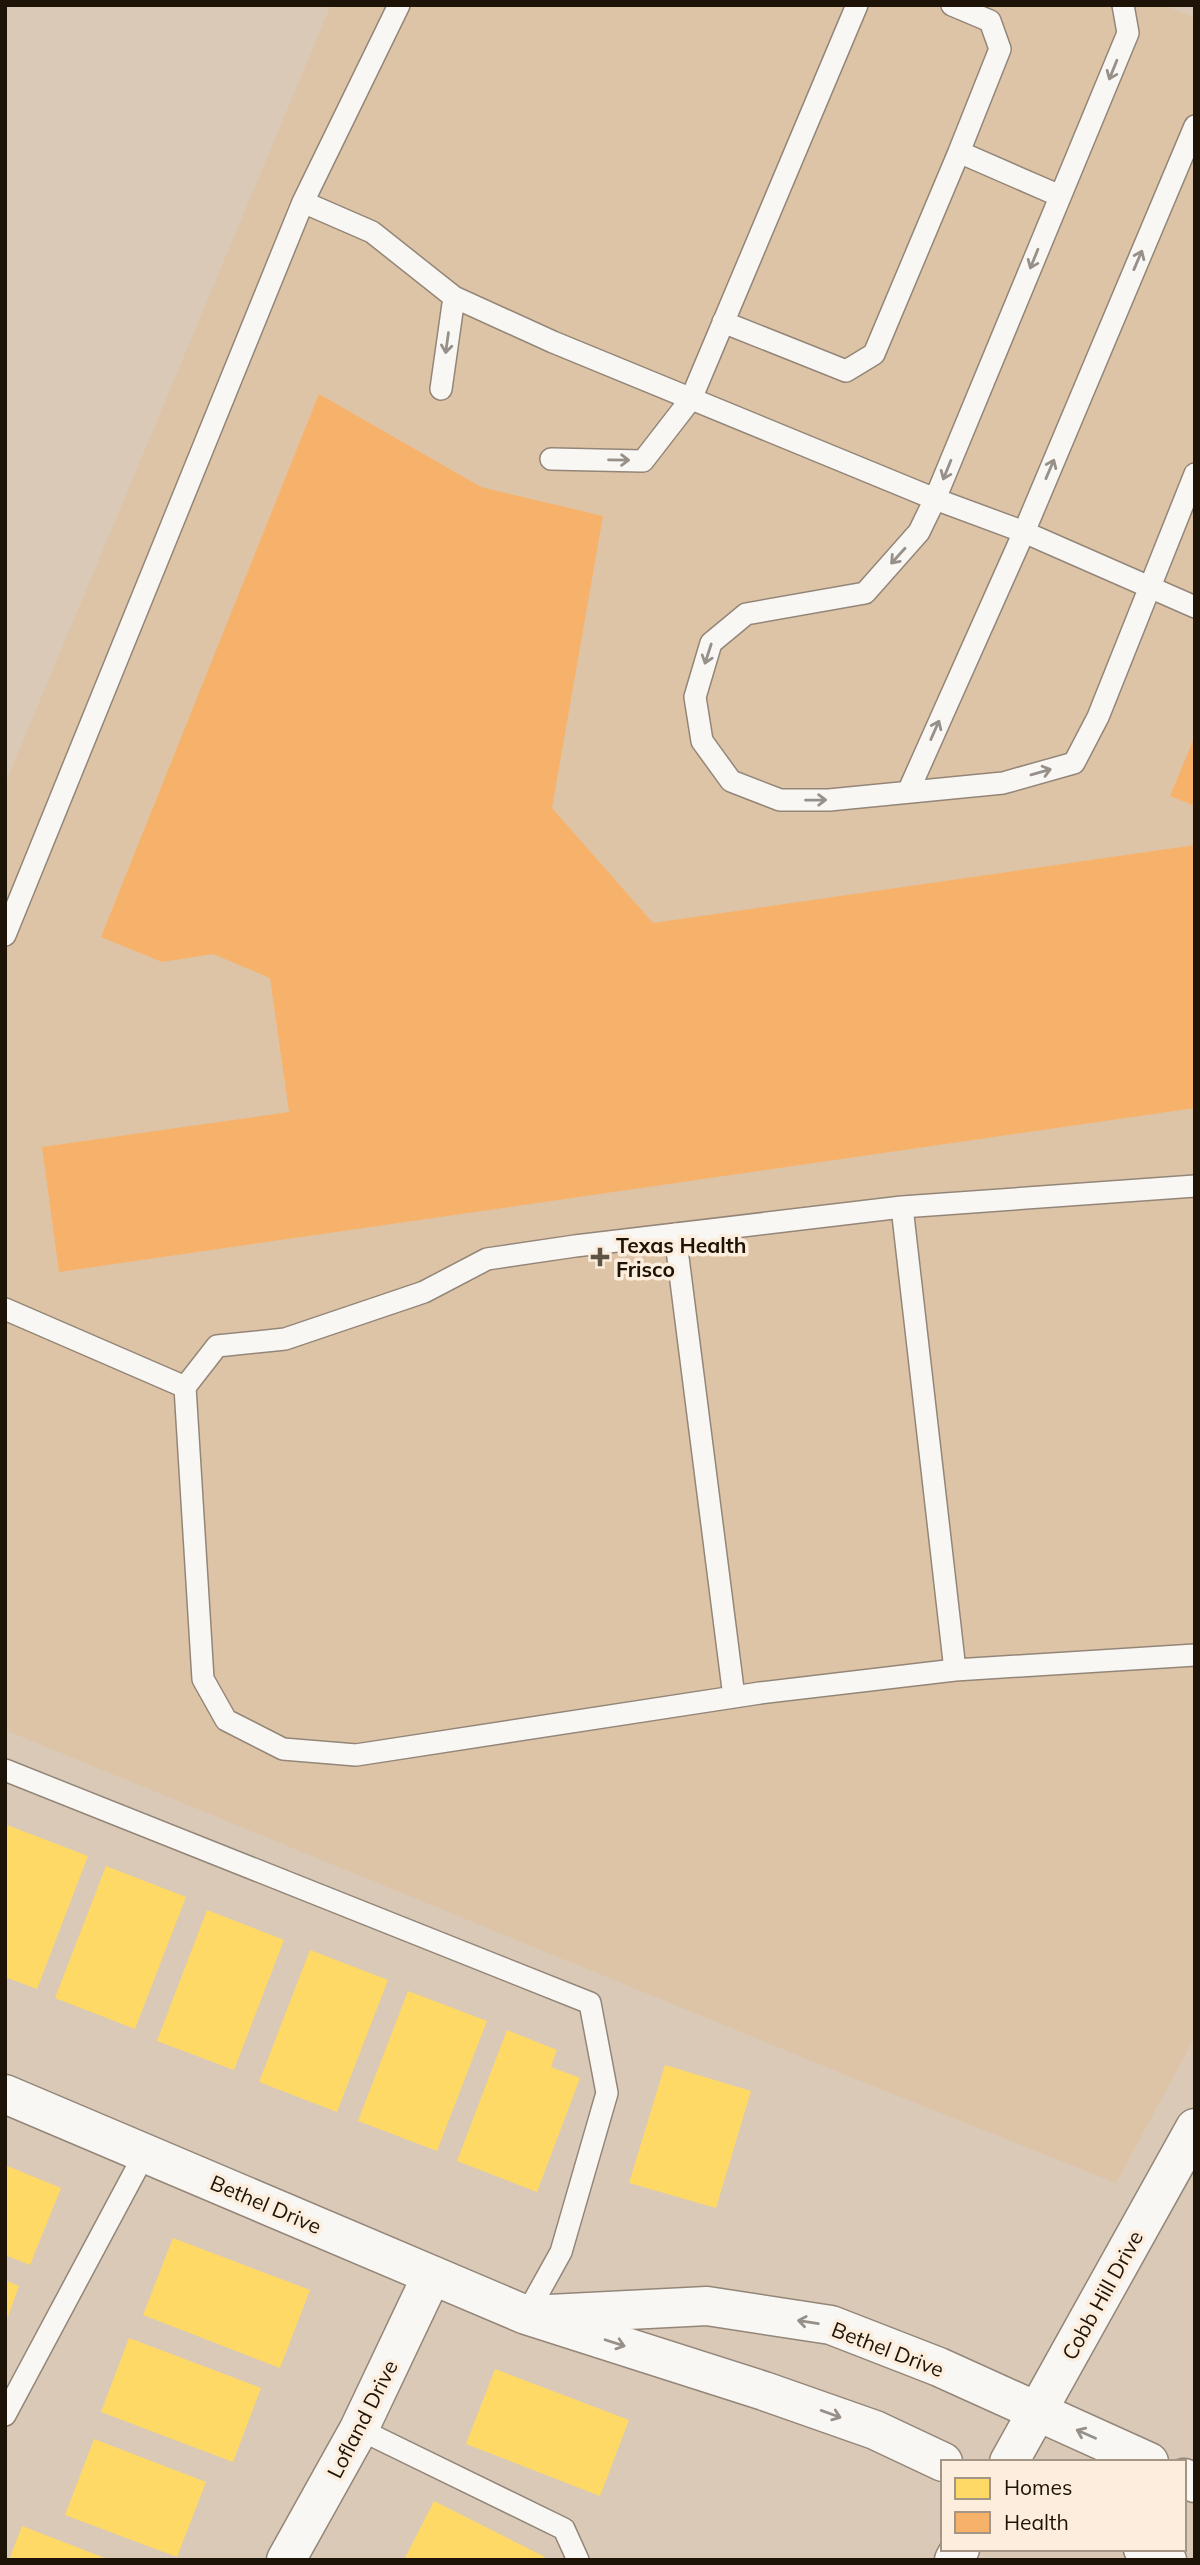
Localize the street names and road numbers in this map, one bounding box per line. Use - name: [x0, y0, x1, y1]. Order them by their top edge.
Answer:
- street label: Bethel Drive: [207, 2169, 325, 2239]
- street label: Cobb Hill Drive: [1056, 2226, 1148, 2364]
- street label: Bethel Drive: [828, 2316, 948, 2382]
- street label: Lofland Drive: [321, 2356, 403, 2482]

